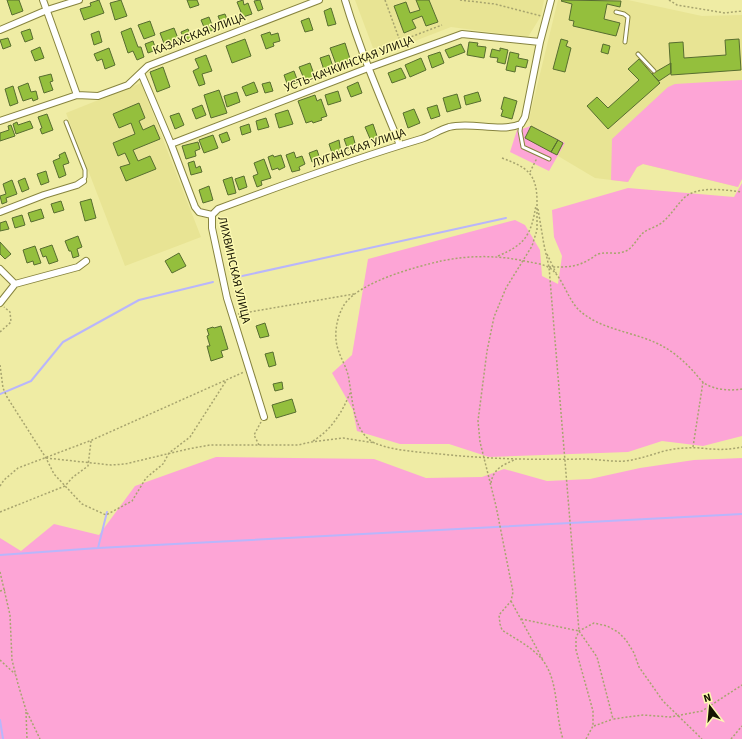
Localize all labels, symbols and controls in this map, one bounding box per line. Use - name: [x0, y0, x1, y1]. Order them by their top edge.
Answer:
- street label: КАЗАХСКАЯ УЛИЦА: [150, 8, 248, 59]
- street label: УСТЬ-КАЧКИНСКАЯ УЛИЦА: [282, 31, 416, 96]
- street label: ЛУГАНСКАЯ УЛИЦА: [310, 124, 409, 172]
- street label: ЛИХВИНСКАЯ УЛИЦА: [213, 215, 255, 326]
- north arrow: [690, 687, 730, 727]
- text: N: [702, 690, 713, 706]

